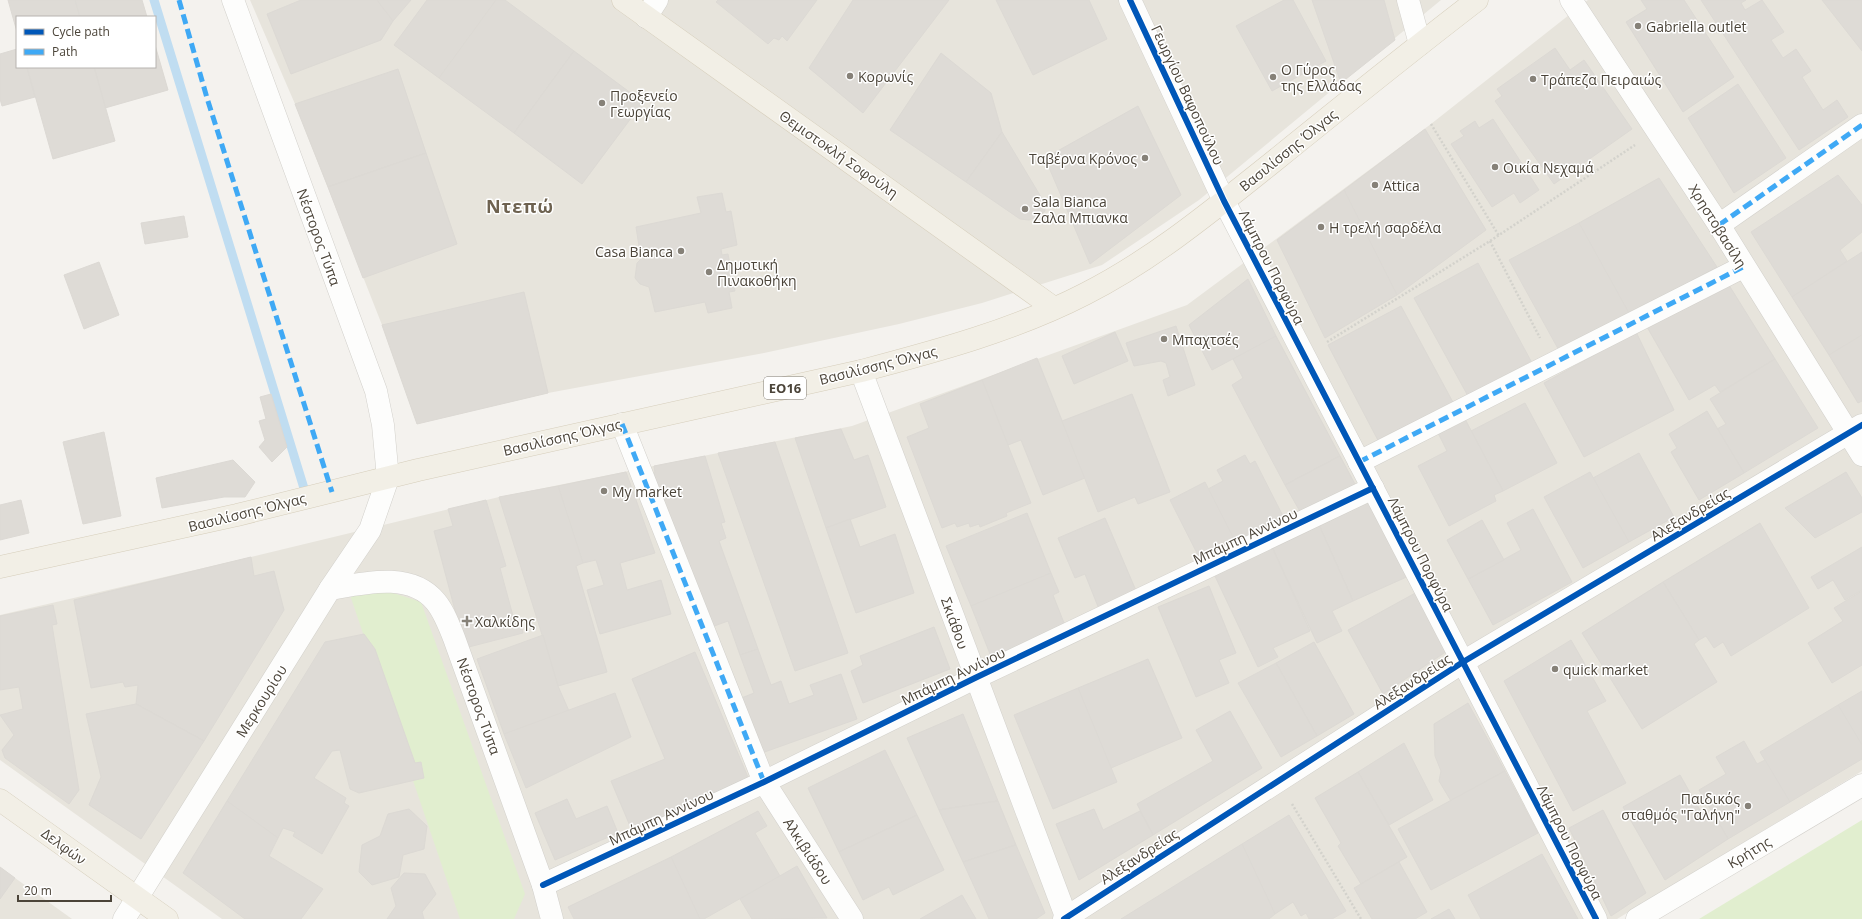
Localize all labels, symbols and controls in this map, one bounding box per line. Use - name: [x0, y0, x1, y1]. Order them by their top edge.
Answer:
- legend: [16, 16, 156, 68]
- place label: Gabriella outlet: [1646, 17, 1747, 36]
- marker: Gabriella outlet: [1633, 21, 1643, 31]
- street label: Γεωργίου Βαφοπούλου: [1147, 22, 1229, 168]
- text: Cycle path: [52, 23, 110, 40]
- text: Path: [52, 43, 78, 60]
- place label: Ο Γύρος της Ελλάδας: [1281, 60, 1362, 95]
- place label: Κορωνίς: [858, 67, 914, 86]
- place label: Τράπεζα Πειραιώς: [1541, 70, 1662, 89]
- marker: Κορωνίς: [845, 71, 855, 81]
- marker: Ο Γύρος της Ελλάδας: [1268, 72, 1278, 82]
- marker: Τράπεζα Πειραιώς: [1528, 74, 1538, 84]
- place label: Προξενείο Γεωργίας: [610, 86, 678, 121]
- marker: Προξενείο Γεωργίας: [597, 98, 607, 108]
- street label: Βασιλίσσης Όλγας: [1235, 104, 1341, 195]
- street label: Θεμιστοκλή Σοφούλη: [776, 106, 902, 202]
- place label: Ταβέρνα Κρόνος: [1029, 149, 1137, 168]
- marker: Ταβέρνα Κρόνος: [1140, 153, 1150, 163]
- place label: Οικία Νεχαμά: [1503, 158, 1594, 177]
- marker: Οικία Νεχαμά: [1490, 162, 1500, 172]
- place label: Attica: [1383, 176, 1420, 195]
- marker: Attica: [1370, 180, 1380, 190]
- street label: Χρηστοβασίλη: [1685, 180, 1751, 272]
- street label: Νέστορος Τύπα: [293, 186, 346, 289]
- place label: Sala Bianca Ζαλα Μπιανκα: [1033, 192, 1128, 227]
- district label: Ντεπώ: [486, 194, 554, 218]
- marker: Sala Bianca Ζαλα Μπιανκα: [1020, 204, 1030, 214]
- street label: Λάμπρου Πορφύρα: [1235, 206, 1309, 328]
- place label: Η τρελή σαρδέλα: [1329, 218, 1442, 237]
- marker: Η τρελή σαρδέλα: [1316, 222, 1326, 232]
- place label: Casa Bianca: [595, 242, 673, 261]
- marker: Casa Bianca: [676, 246, 686, 256]
- place label: Δημοτική Πινακοθήκη: [717, 255, 797, 290]
- marker: Δημοτική Πινακοθήκη: [704, 267, 714, 277]
- place label: Μπαχτσές: [1172, 330, 1239, 349]
- marker: Μπαχτσές: [1159, 334, 1169, 344]
- street label: Βασιλίσσης Όλγας: [817, 341, 939, 389]
- road number: ΕΟ16: [764, 377, 806, 399]
- street label: Βασιλίσσης Όλγας: [501, 414, 623, 460]
- place label: My market: [612, 482, 682, 501]
- street label: Αλεξανδρείας: [1647, 483, 1733, 545]
- marker: My market: [599, 486, 609, 496]
- street label: Βασιλίσσης Όλγας: [186, 488, 308, 536]
- street label: Λάμπρου Πορφύρα: [1384, 493, 1458, 615]
- street label: Μπάμπη Αννίνου: [1190, 503, 1300, 569]
- street label: Σκιάθου: [937, 594, 973, 652]
- place label: Χαλκίδης: [475, 612, 535, 631]
- marker: Χαλκίδης: [462, 616, 472, 626]
- street label: Μπάμπη Αννίνου: [898, 643, 1008, 709]
- street label: Αλεξανδρείας: [1369, 649, 1455, 713]
- street label: Νέστορος Τύπα: [453, 655, 506, 758]
- place label: quick market: [1563, 660, 1648, 679]
- street label: Μερκουρίου: [231, 661, 291, 741]
- marker: quick market: [1550, 664, 1560, 674]
- street label: Λάμπρου Πορφύρα: [1533, 781, 1607, 903]
- street label: Μπάμπη Αννίνου: [606, 784, 716, 850]
- place label: Παιδικός σταθμός "Γαλήνη": [1621, 789, 1740, 824]
- marker: Παιδικός σταθμός "Γαλήνη": [1743, 801, 1753, 811]
- street label: Αλκιβιάδου: [779, 814, 837, 888]
- street label: Δελφών: [38, 823, 90, 869]
- street label: Αλεξανδρείας: [1096, 824, 1182, 888]
- street label: Κρήτης: [1724, 831, 1774, 872]
- scale bar: [18, 877, 111, 903]
- text: 20 m: [24, 882, 52, 899]

